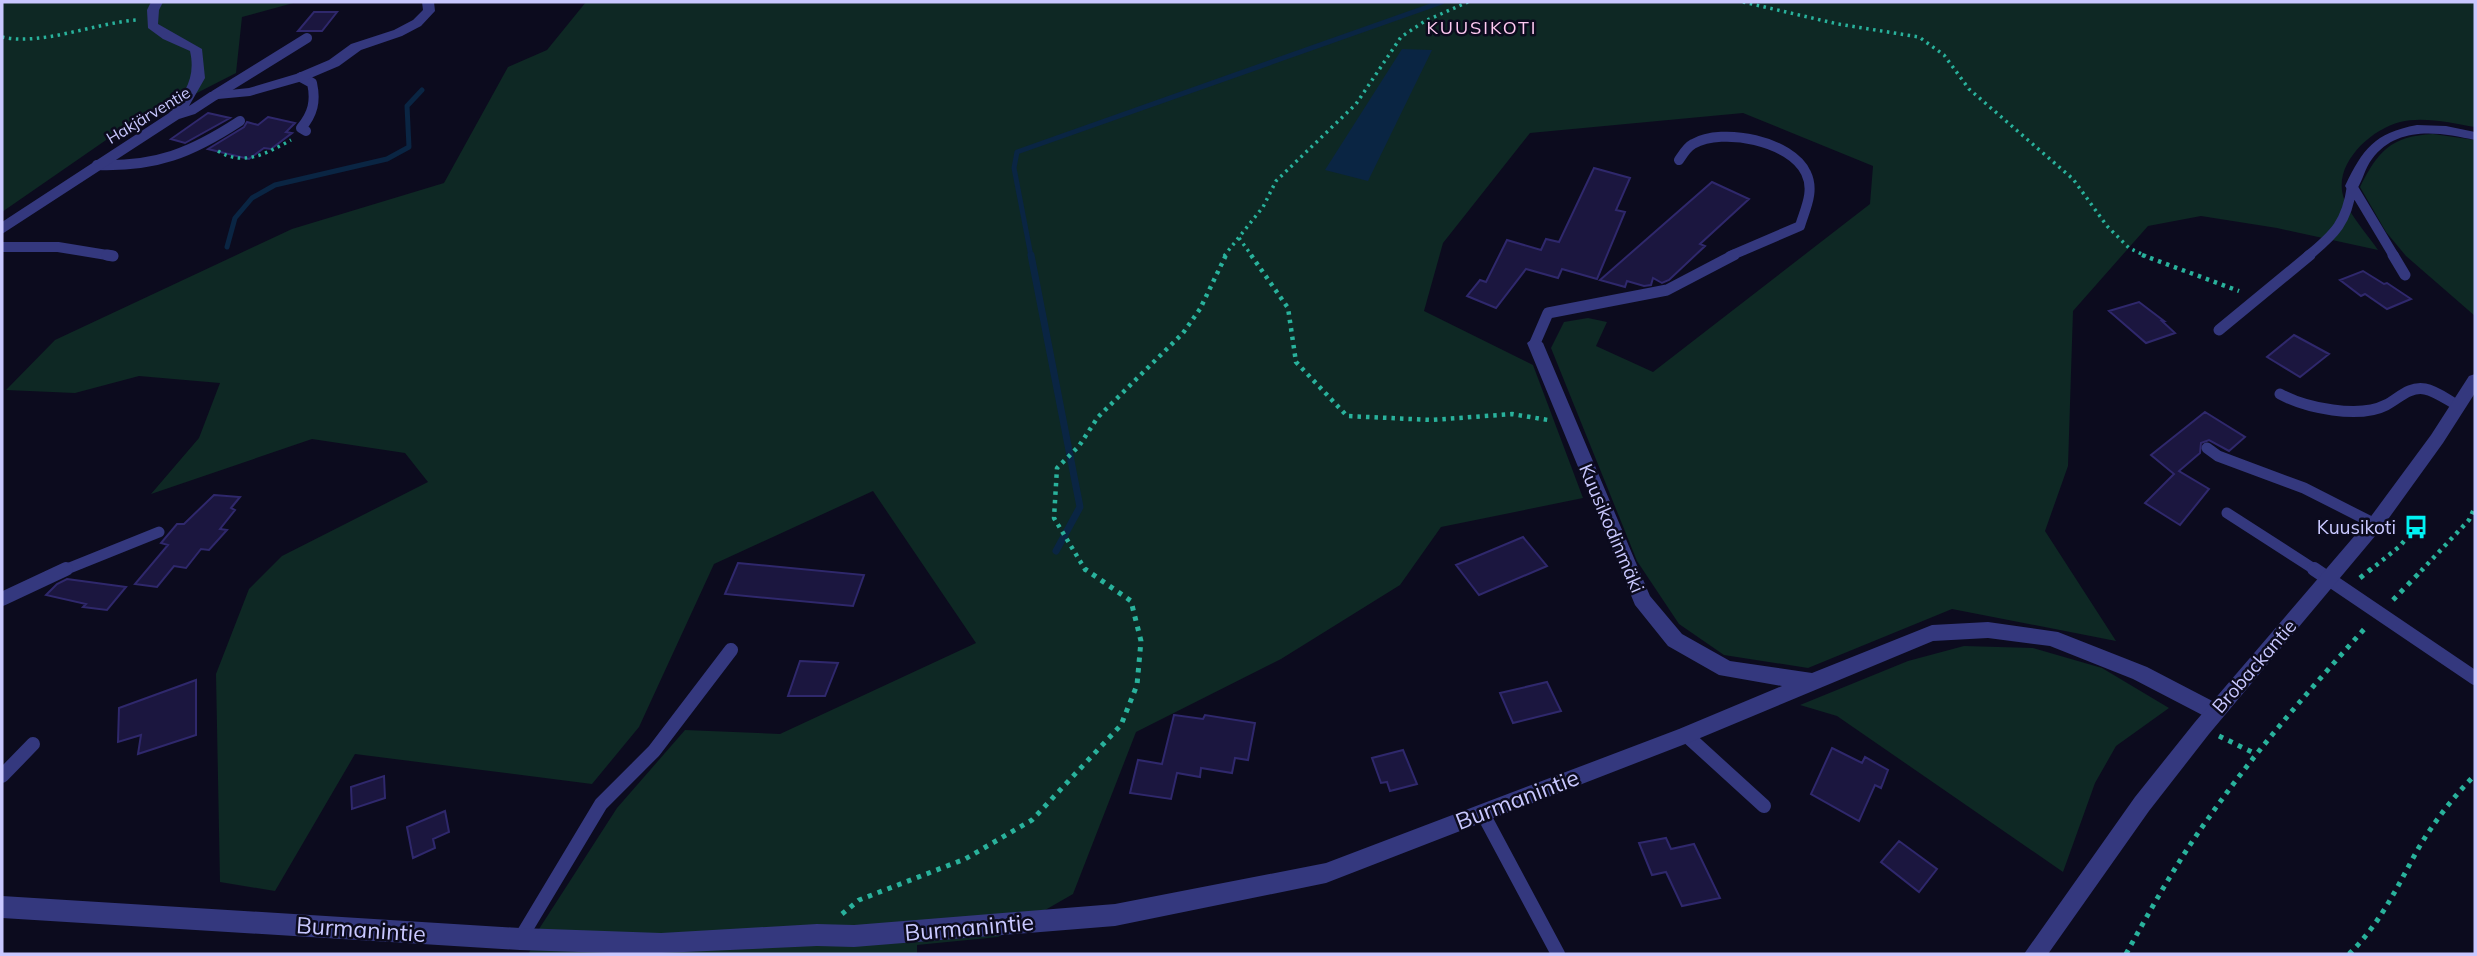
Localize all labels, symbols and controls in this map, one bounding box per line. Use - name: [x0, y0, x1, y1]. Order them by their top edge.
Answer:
- district label: KUUSIKOTI: [1427, 16, 1537, 39]
- street label: Hakjärventie: [102, 82, 194, 148]
- street label: Kuusikodinmäki: [1574, 460, 1650, 596]
- bus stop icon: Kuusikoti: [2402, 513, 2430, 541]
- place label: Kuusikoti: [2317, 515, 2396, 539]
- street label: Brobackantie: [2207, 614, 2301, 718]
- street label: Burmanintie: [1451, 762, 1583, 836]
- street label: Burmanintie: [903, 907, 1035, 947]
- street label: Burmanintie: [295, 910, 427, 948]

